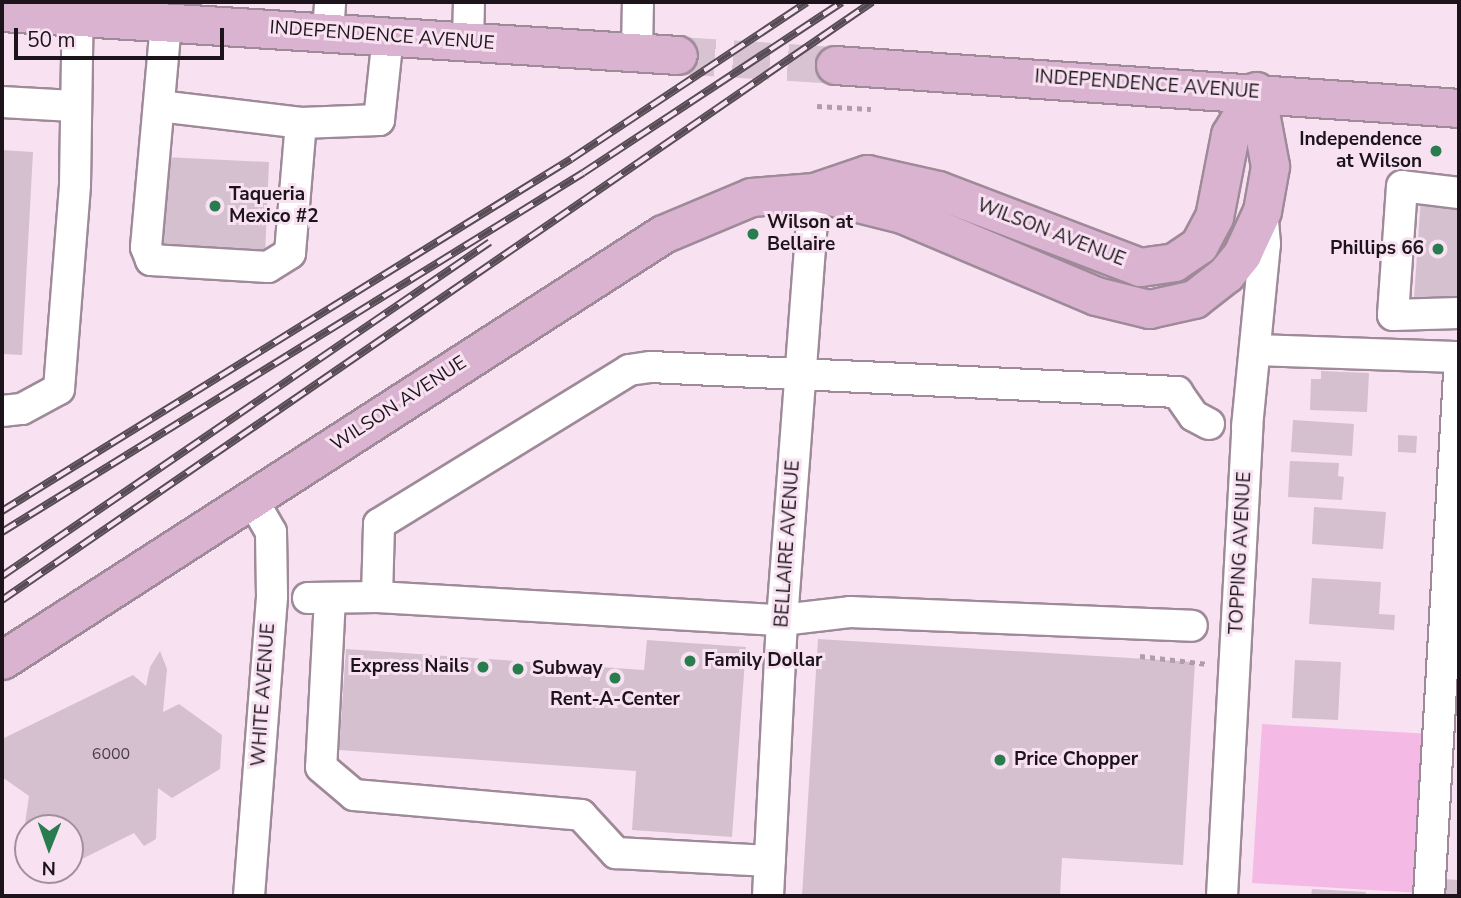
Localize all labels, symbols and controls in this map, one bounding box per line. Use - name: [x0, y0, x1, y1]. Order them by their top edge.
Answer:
- scale bar: [18, 14, 228, 58]
- street label: INDEPENDENCE AVENUE: [269, 17, 495, 55]
- text: 50 m: [27, 26, 76, 54]
- street label: INDEPENDENCE AVENUE: [1034, 66, 1260, 104]
- place label: Independence at Wilson: [1299, 129, 1422, 173]
- marker: Independence at Wilson: [1428, 143, 1444, 159]
- place label: Taqueria Mexico #2: [229, 184, 319, 228]
- street label: WILSON AVENUE: [974, 194, 1128, 272]
- marker: Taqueria Mexico #2: [207, 198, 223, 214]
- place label: Wilson at Bellaire: [767, 212, 853, 256]
- marker: Wilson at Bellaire: [745, 226, 761, 242]
- place label: Phillips 66: [1330, 238, 1424, 260]
- marker: Phillips 66: [1430, 241, 1446, 257]
- street label: WILSON AVENUE: [327, 352, 471, 456]
- street label: BELLAIRE AVENUE: [771, 460, 805, 628]
- street label: TOPPING AVENUE: [1225, 471, 1257, 635]
- street label: WHITE AVENUE: [248, 623, 280, 767]
- place label: Family Dollar: [704, 650, 823, 672]
- marker: Family Dollar: [682, 653, 698, 669]
- place label: Express Nails: [350, 656, 469, 678]
- place label: Subway: [532, 658, 603, 680]
- marker: Express Nails: [475, 659, 491, 675]
- marker: Subway: [510, 661, 526, 677]
- marker: Rent-A-Center: [607, 670, 623, 686]
- place label: Rent-A-Center: [550, 689, 680, 711]
- house number: 6000: [92, 744, 130, 764]
- place label: Price Chopper: [1014, 749, 1138, 771]
- marker: Price Chopper: [992, 752, 1008, 768]
- north arrow: [14, 814, 84, 884]
- text: N: [41, 855, 56, 881]

